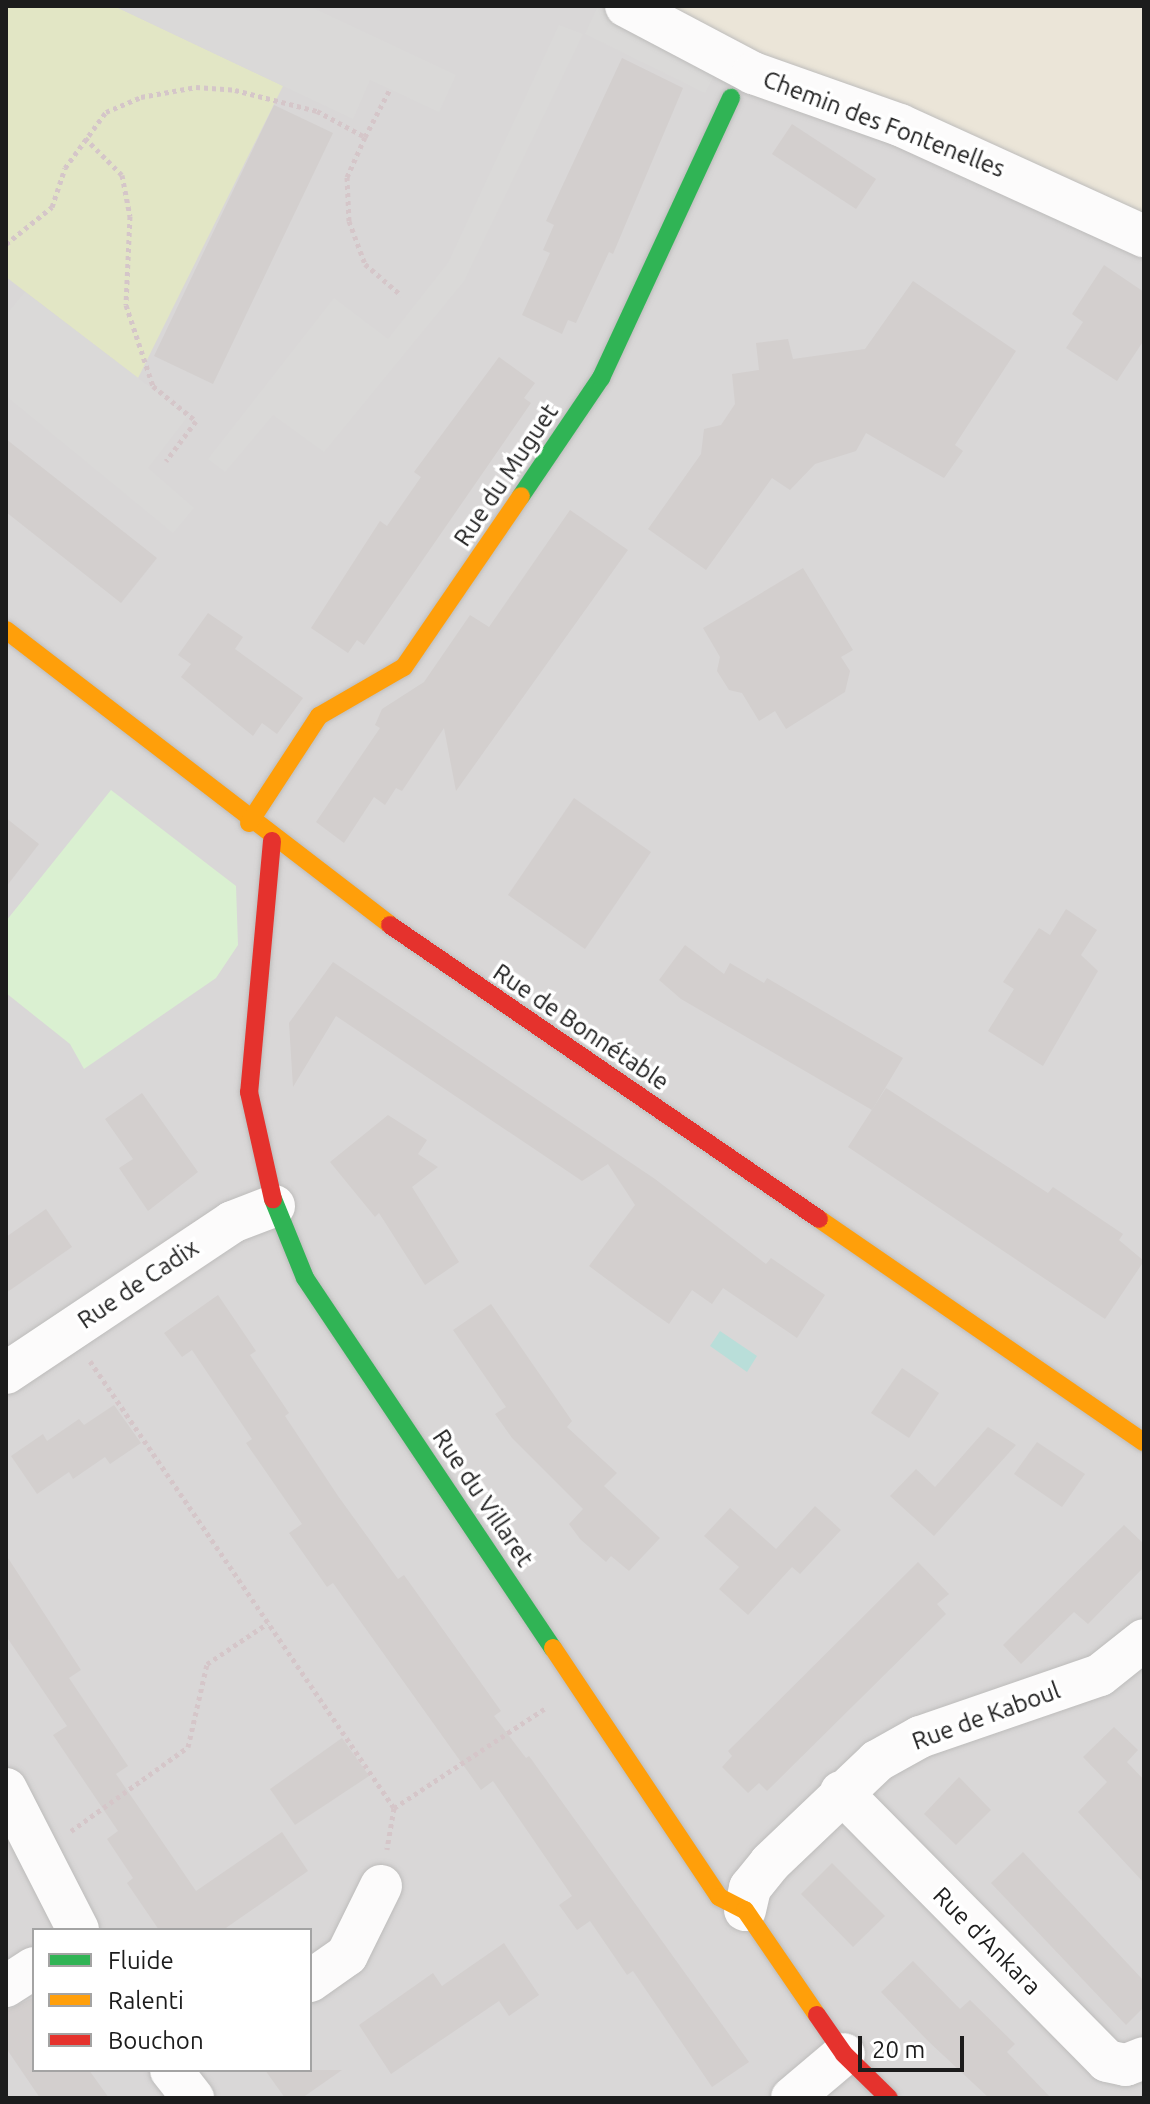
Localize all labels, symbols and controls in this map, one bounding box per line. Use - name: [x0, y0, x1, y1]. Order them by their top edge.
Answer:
- street label: Chemin des Fontenelles: [759, 65, 1009, 183]
- street label: Rue du Muguet: [448, 398, 564, 552]
- street label: Rue de Bonnétable: [488, 958, 674, 1096]
- street label: Rue de Cadix: [72, 1233, 204, 1335]
- street label: Rue du Villaret: [427, 1424, 539, 1572]
- street label: Rue de Kaboul: [908, 1676, 1064, 1756]
- street label: Rue d'Ankara: [927, 1881, 1047, 2001]
- legend: [32, 1928, 312, 2072]
- text: Fluide: [108, 1947, 174, 1974]
- text: Ralenti: [108, 1987, 184, 2014]
- scale bar: [862, 2020, 968, 2070]
- text: Bouchon: [108, 2027, 204, 2054]
- text: 20 m: [872, 2036, 925, 2063]

